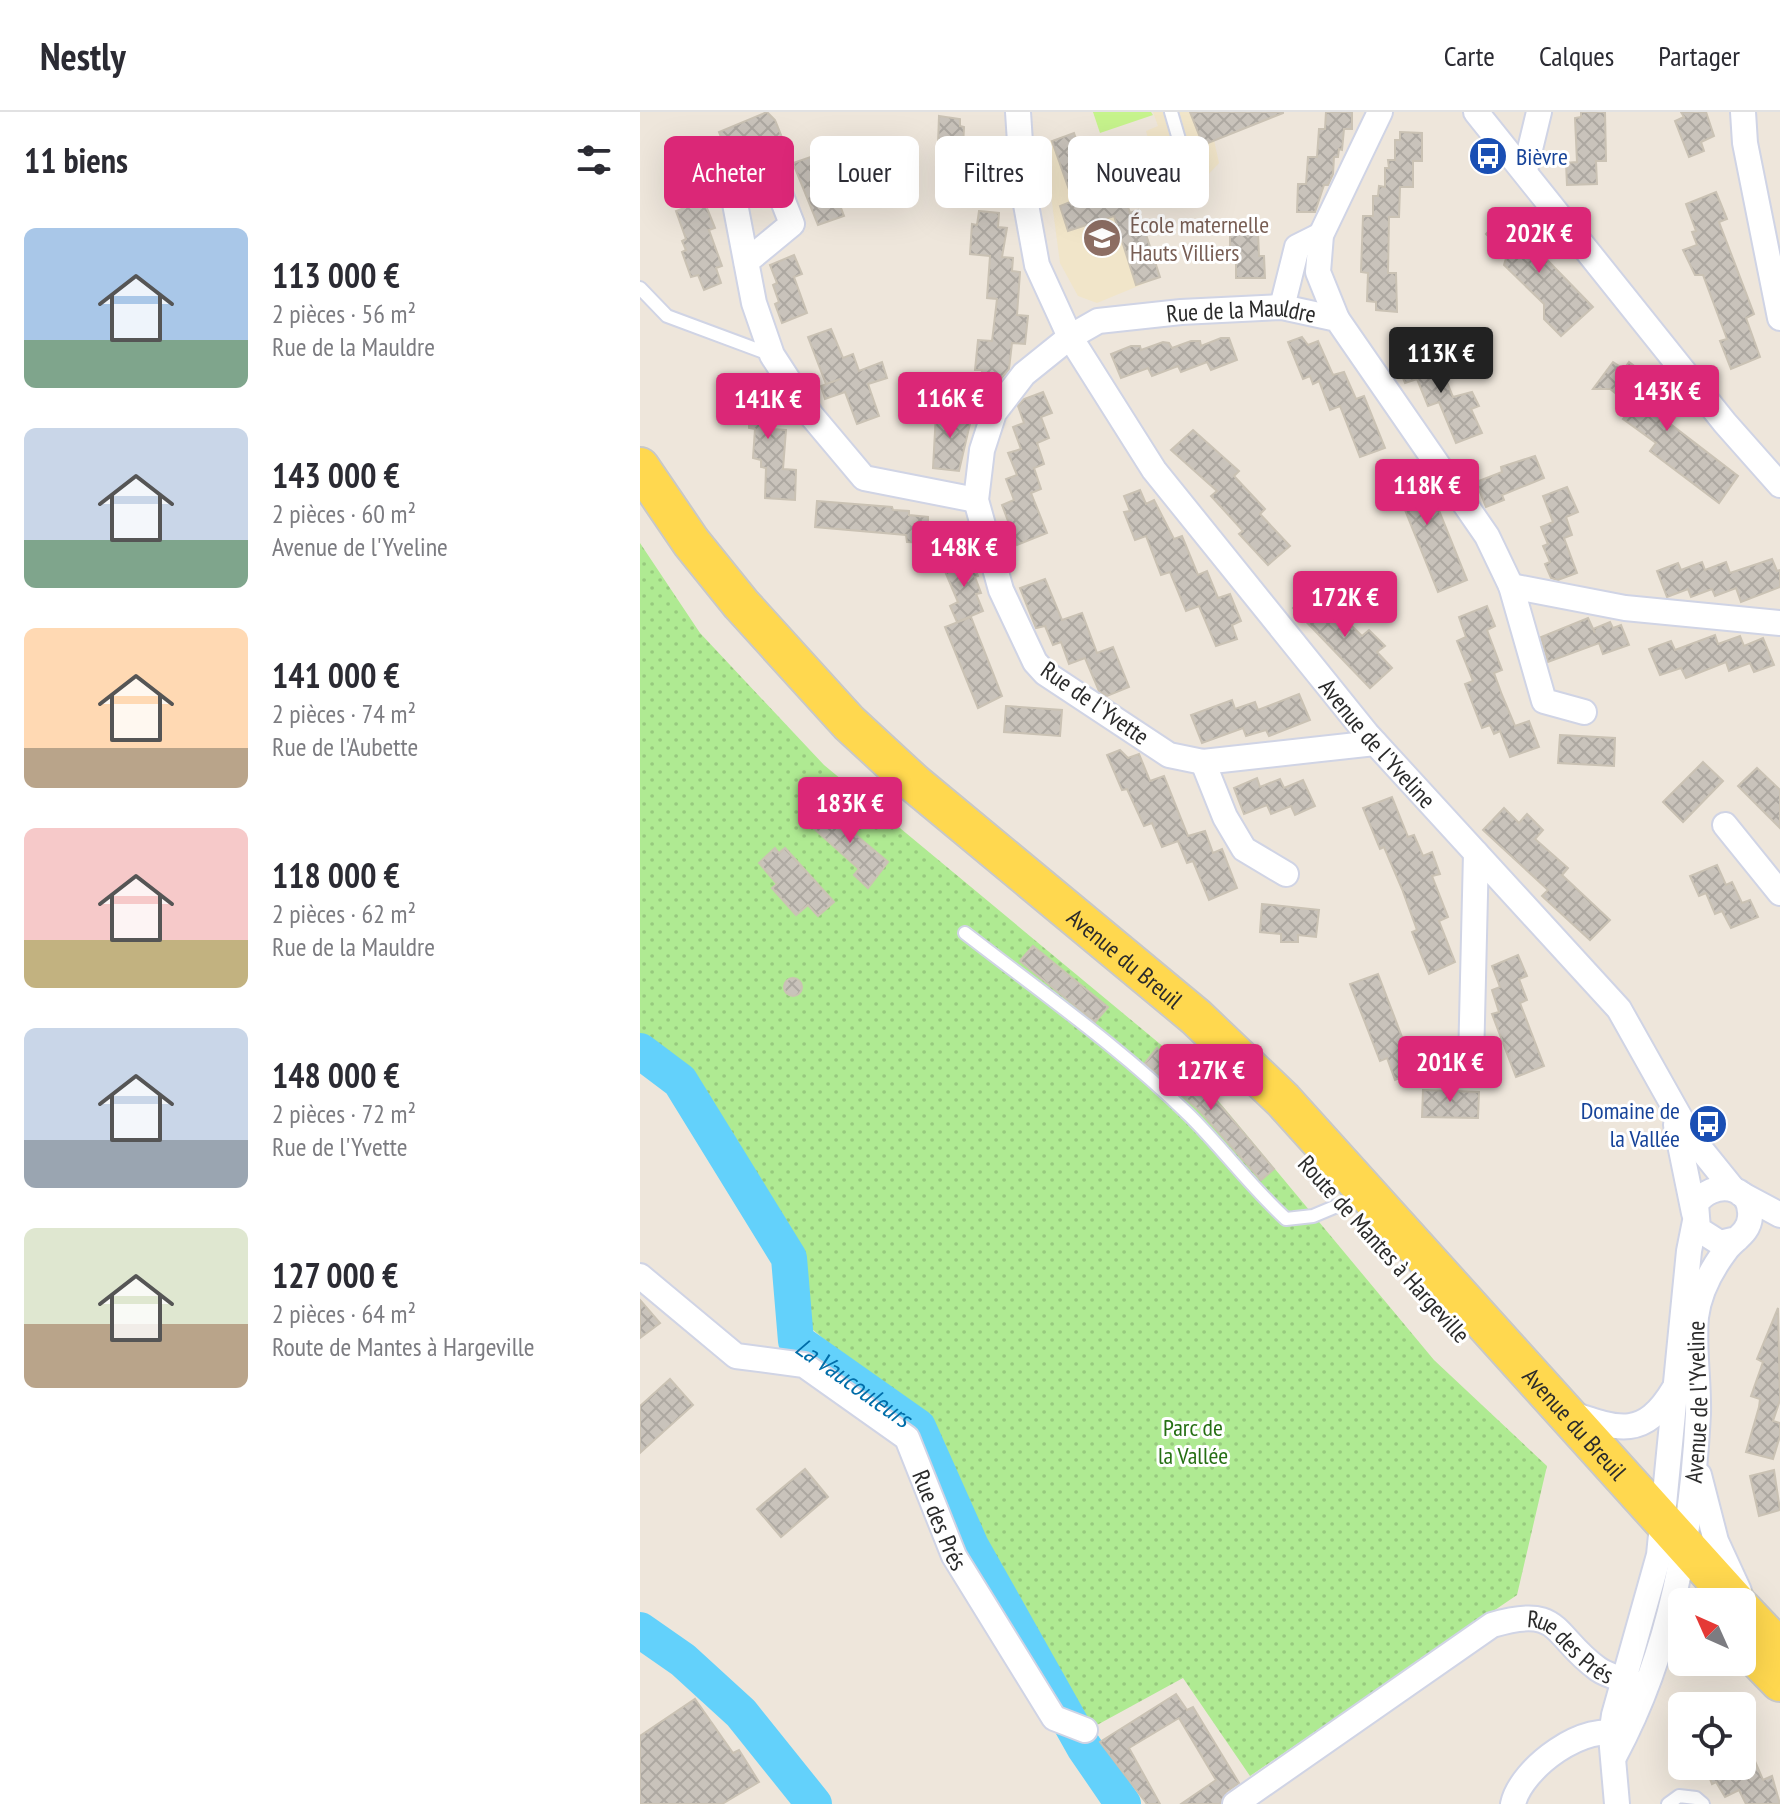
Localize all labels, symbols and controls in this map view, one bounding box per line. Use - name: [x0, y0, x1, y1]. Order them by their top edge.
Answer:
- text: Nestly: [40, 31, 126, 80]
- text: Carte: [1444, 37, 1495, 74]
- text: Calques: [1539, 37, 1614, 74]
- text: Partager: [1658, 37, 1740, 74]
- bus stop icon: Bièvre: [1467, 135, 1509, 177]
- chip: Acheter: [664, 136, 794, 208]
- chip: Louer: [810, 136, 919, 208]
- chip: Filtres: [935, 136, 1052, 208]
- chip: Nouveau: [1068, 136, 1209, 208]
- text: 11 biens: [24, 138, 128, 182]
- icon: filters: [572, 138, 616, 182]
- place label: Bièvre: [1516, 141, 1568, 172]
- pin: 202K €: [1474, 207, 1604, 275]
- place label: École maternelle Hauts Villiers: [1130, 209, 1269, 268]
- text: 202K €: [1505, 216, 1573, 249]
- school or university icon: École maternelle Hauts Villiers: [1081, 217, 1123, 259]
- text: 113 000 €: [272, 253, 400, 297]
- icon: home: [88, 260, 184, 356]
- street label: Rue de la Mauldre: [1165, 291, 1319, 330]
- text: 2 pièces · 56 m²: [272, 297, 416, 330]
- pin: 113K €: [1376, 327, 1506, 395]
- text: Rue de la Mauldre: [272, 330, 435, 363]
- text: 113K €: [1407, 336, 1475, 369]
- pin: 143K €: [1602, 365, 1732, 433]
- pin: 116K €: [885, 372, 1015, 440]
- pin: 141K €: [703, 373, 833, 441]
- text: 143K €: [1633, 374, 1701, 407]
- text: 116K €: [916, 381, 984, 414]
- text: 141K €: [734, 382, 802, 415]
- text: 143 000 €: [272, 453, 400, 497]
- pin: 118K €: [1362, 459, 1492, 527]
- icon: home: [88, 460, 184, 556]
- text: 118K €: [1393, 468, 1461, 501]
- text: 2 pièces · 60 m²: [272, 497, 416, 530]
- pin: 148K €: [899, 521, 1029, 589]
- text: Avenue de l'Yveline: [272, 530, 448, 563]
- text: 148K €: [930, 530, 998, 563]
- pin: 172K €: [1280, 571, 1410, 639]
- text: 172K €: [1311, 580, 1379, 613]
- text: 141 000 €: [272, 653, 400, 697]
- street label: Rue de l'Yvette: [1035, 654, 1155, 752]
- icon: home: [88, 660, 184, 756]
- street label: Avenue de l'Yveline: [1313, 672, 1443, 815]
- text: 2 pièces · 74 m²: [272, 697, 416, 730]
- text: Rue de l'Aubette: [272, 730, 418, 763]
- pin: 183K €: [785, 777, 915, 845]
- text: 183K €: [816, 786, 884, 819]
- text: 118 000 €: [272, 853, 400, 897]
- icon: home: [88, 860, 184, 956]
- text: 2 pièces · 62 m²: [272, 897, 416, 930]
- street label: Avenue du Breuil: [1061, 901, 1190, 1015]
- text: Rue de la Mauldre: [272, 930, 435, 963]
- pin: 201K €: [1385, 1036, 1515, 1104]
- pin: 127K €: [1146, 1044, 1276, 1112]
- text: 201K €: [1416, 1045, 1484, 1078]
- text: 148 000 €: [272, 1053, 400, 1097]
- text: 127K €: [1177, 1053, 1245, 1086]
- icon: home: [88, 1060, 184, 1156]
- place label: Domaine de la Vallée: [1581, 1095, 1680, 1154]
- text: 2 pièces · 72 m²: [272, 1097, 416, 1130]
- bus stop icon: Domaine de la Vallée: [1687, 1103, 1729, 1145]
- text: Rue de l'Yvette: [272, 1130, 408, 1163]
- street label: Route de Mantes à Hargeville: [1291, 1149, 1477, 1349]
- text: 127 000 €: [272, 1253, 398, 1297]
- icon: home: [88, 1260, 184, 1356]
- text: 2 pièces · 64 m²: [272, 1297, 416, 1330]
- street label: Avenue de l'Yveline: [1677, 1320, 1714, 1484]
- text: Route de Mantes à Hargeville: [272, 1330, 535, 1363]
- water label: La Vaucouleurs: [790, 1330, 920, 1435]
- street label: Avenue du Breuil: [1516, 1361, 1634, 1486]
- park label: Parc de la Vallée: [1158, 1412, 1228, 1471]
- street label: Rue des Prés: [906, 1465, 974, 1576]
- north arrow: [1668, 1588, 1756, 1676]
- map controls: [1668, 1588, 1756, 1780]
- street label: Rue des Prés: [1526, 1603, 1618, 1690]
- button: locate: [1668, 1692, 1756, 1780]

